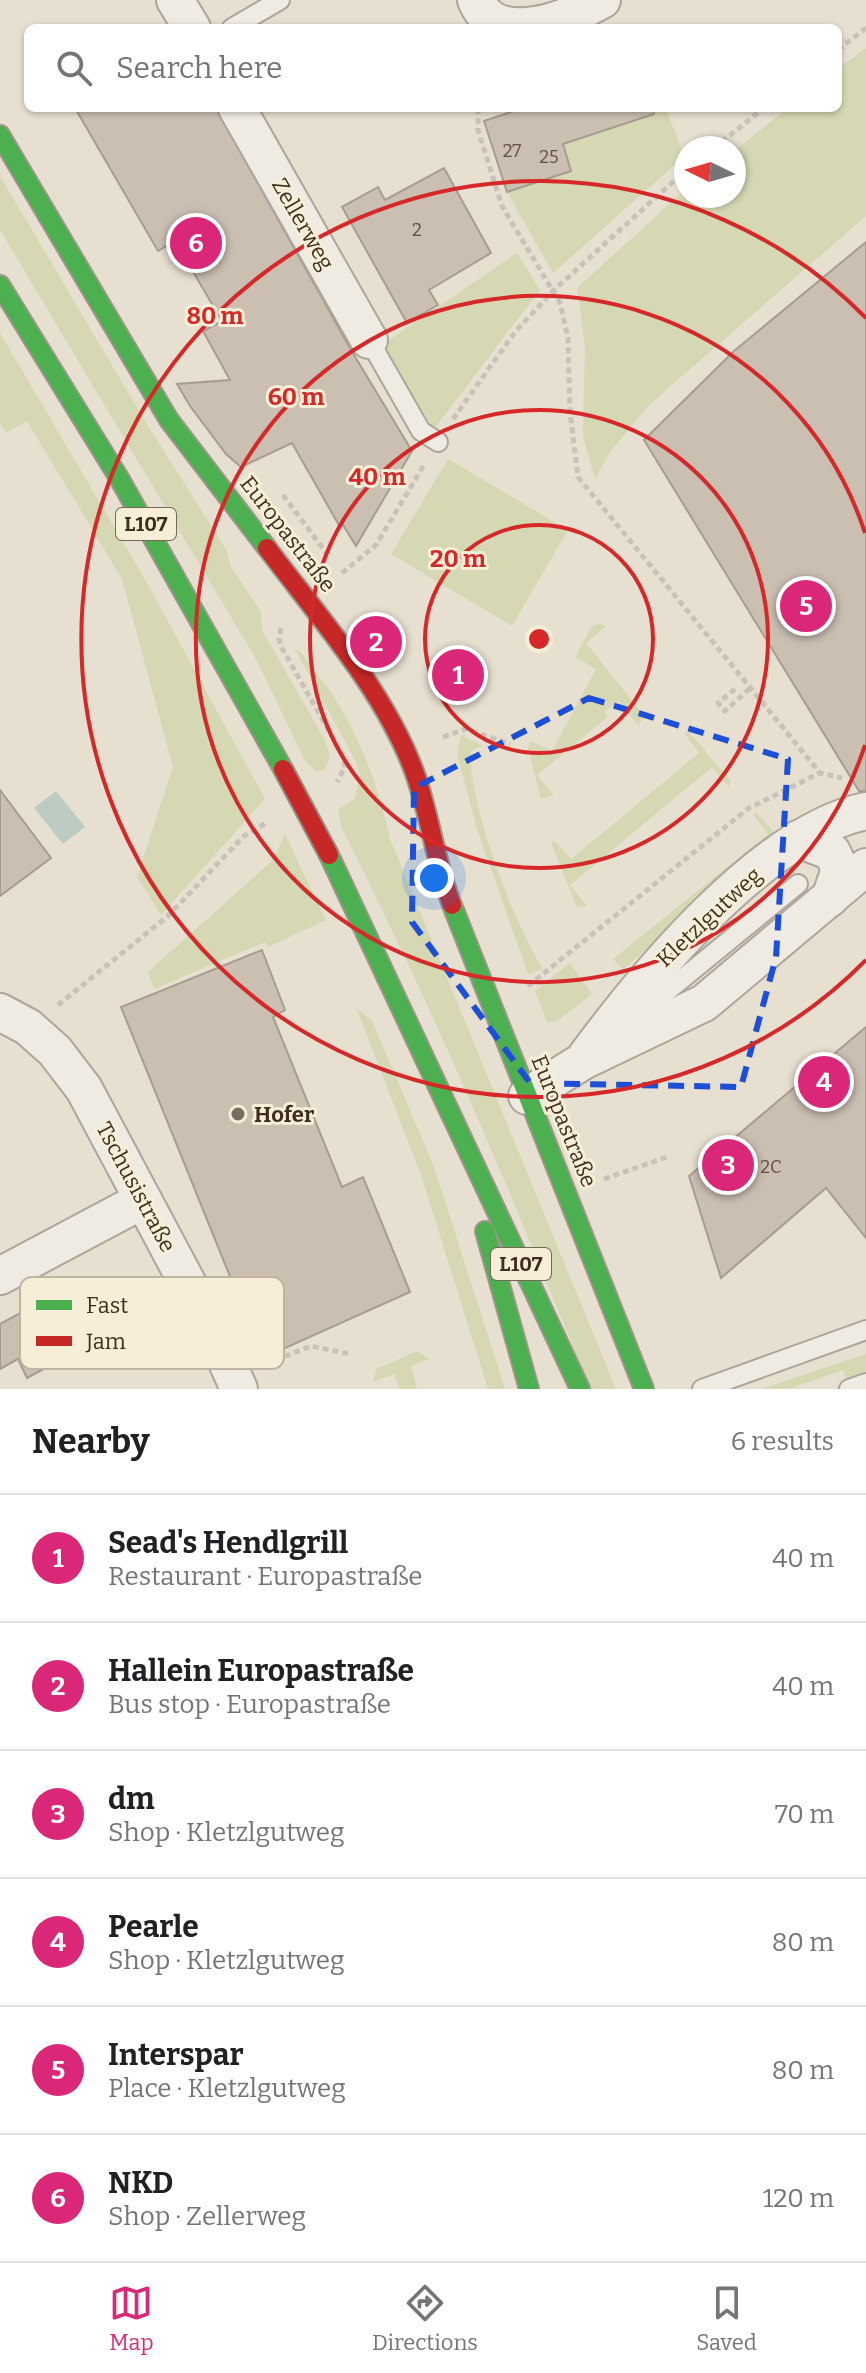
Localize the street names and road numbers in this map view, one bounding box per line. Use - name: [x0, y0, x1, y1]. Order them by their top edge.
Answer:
- street label: Zellerweg: [266, 173, 340, 275]
- street label: Europastraße: [234, 471, 342, 597]
- road number: L107: [116, 508, 176, 540]
- street label: Kletzlgutweg: [651, 861, 767, 973]
- street label: Europastraße: [525, 1051, 603, 1191]
- street label: Tschusistraße: [90, 1117, 182, 1257]
- road number: L107: [491, 1248, 551, 1280]

